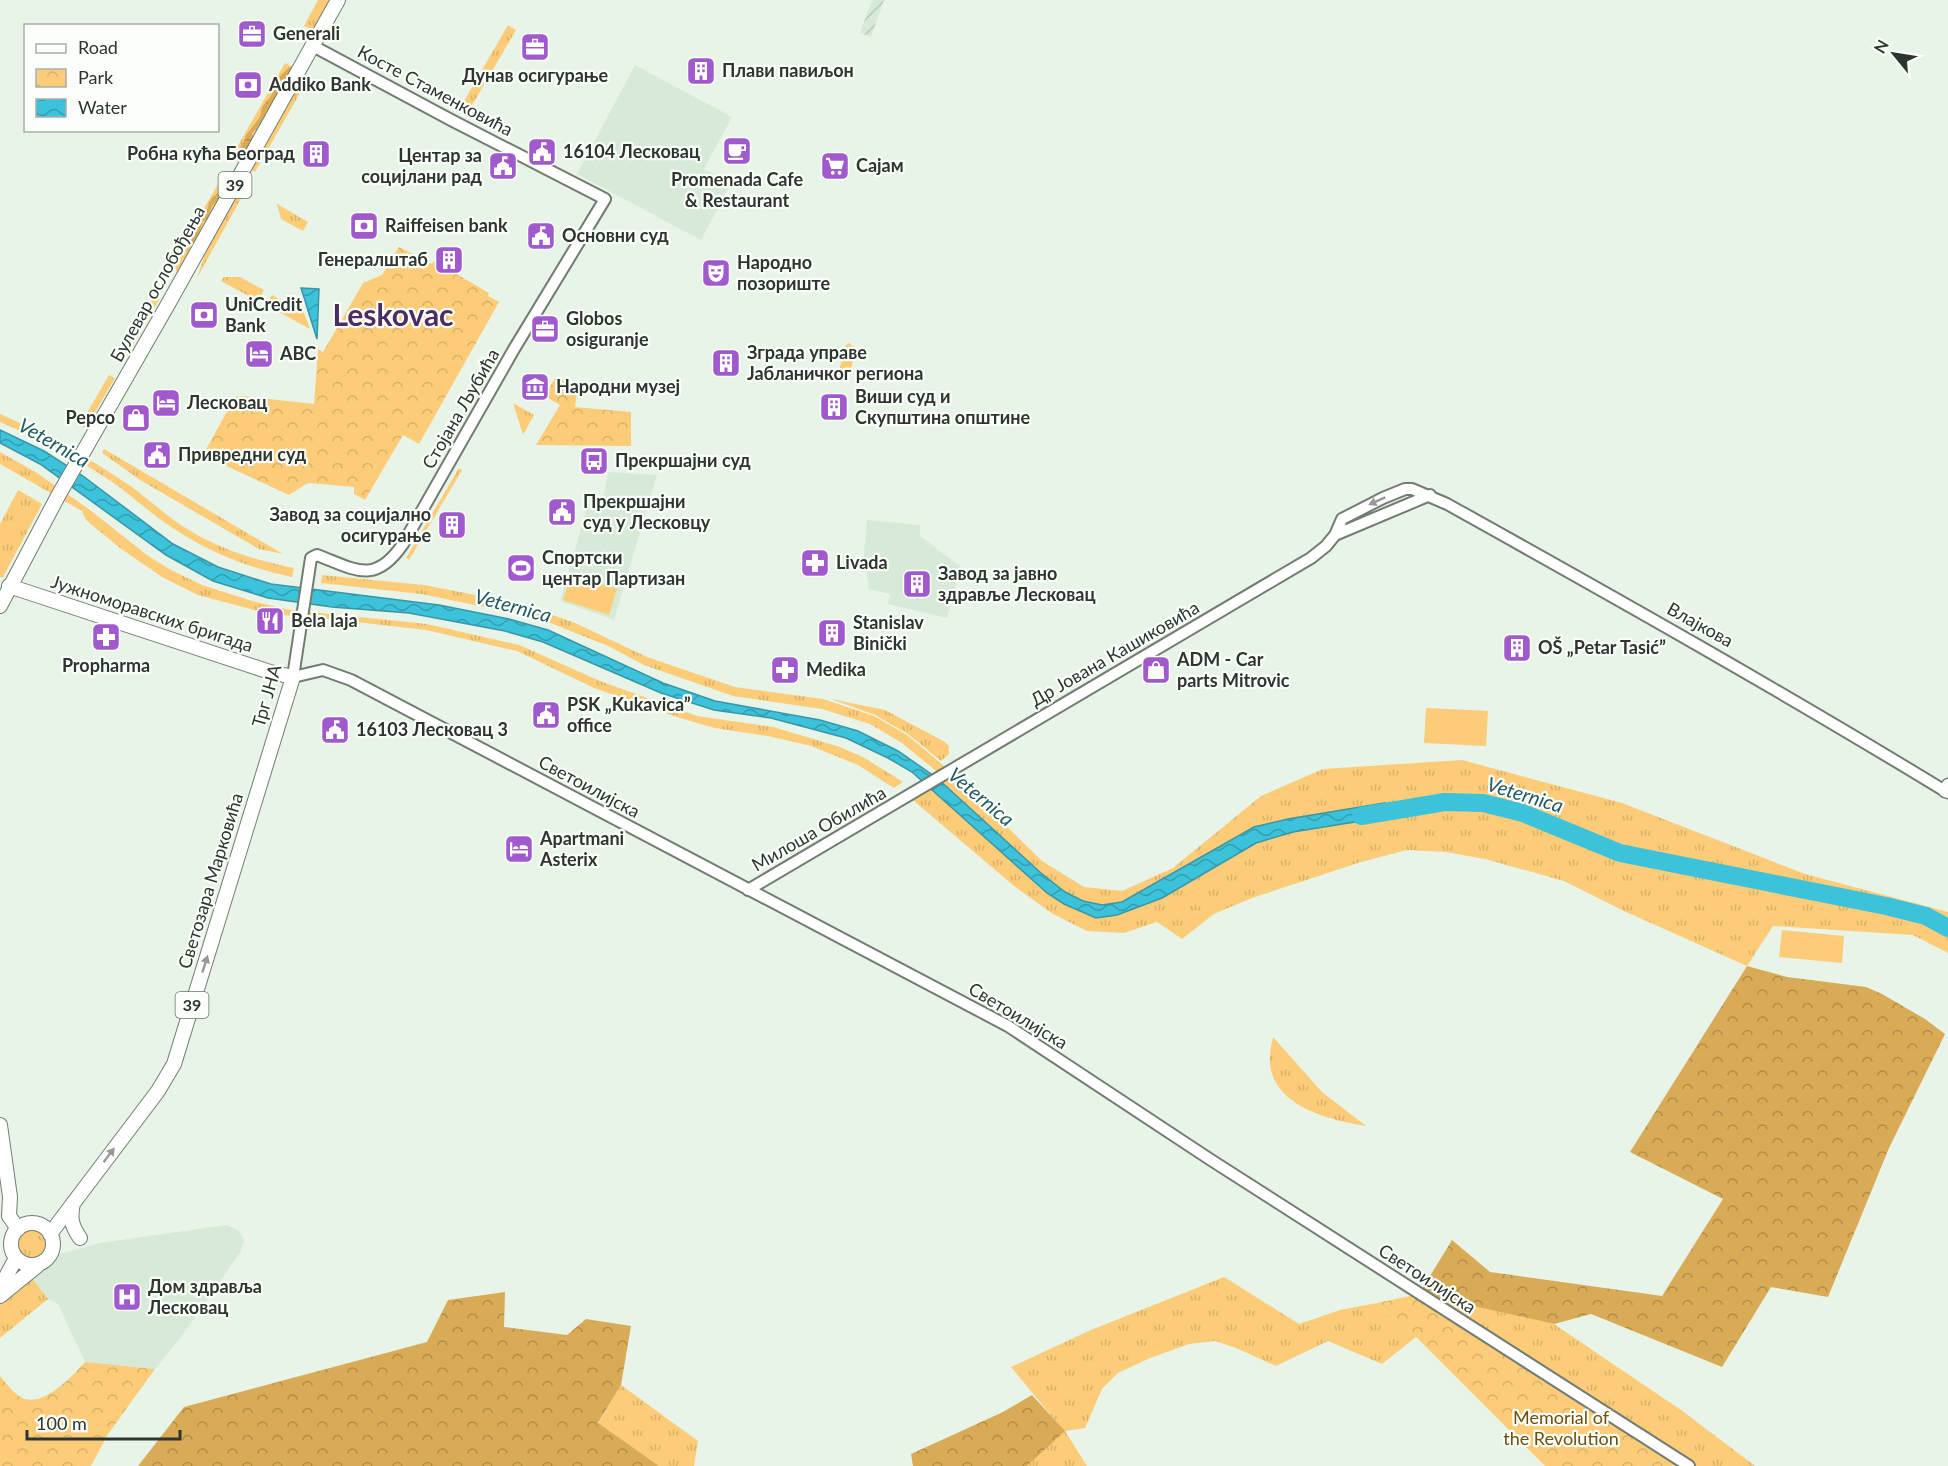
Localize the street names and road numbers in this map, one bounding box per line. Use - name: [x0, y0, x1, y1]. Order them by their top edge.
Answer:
- street label: Косте Стаменковића: [354, 40, 517, 140]
- road number: 39: [218, 172, 252, 198]
- street label: Булевар ослобођења: [105, 202, 209, 365]
- street label: Стојана Љубића: [417, 345, 503, 472]
- street label: Јужноморавских бригада: [48, 570, 256, 656]
- street label: Др Јована Кашиковића: [1026, 596, 1203, 710]
- street label: Влајкова: [1664, 597, 1737, 651]
- street label: Трг ЈНА: [247, 661, 286, 730]
- street label: Светоилијска: [535, 750, 644, 822]
- street label: Милоша Обилића: [748, 781, 889, 875]
- street label: Светозара Марковића: [173, 790, 247, 971]
- street label: Светоилијска: [965, 977, 1072, 1053]
- road number: 39: [176, 992, 208, 1018]
- street label: Светоилијска: [1375, 1239, 1480, 1318]

